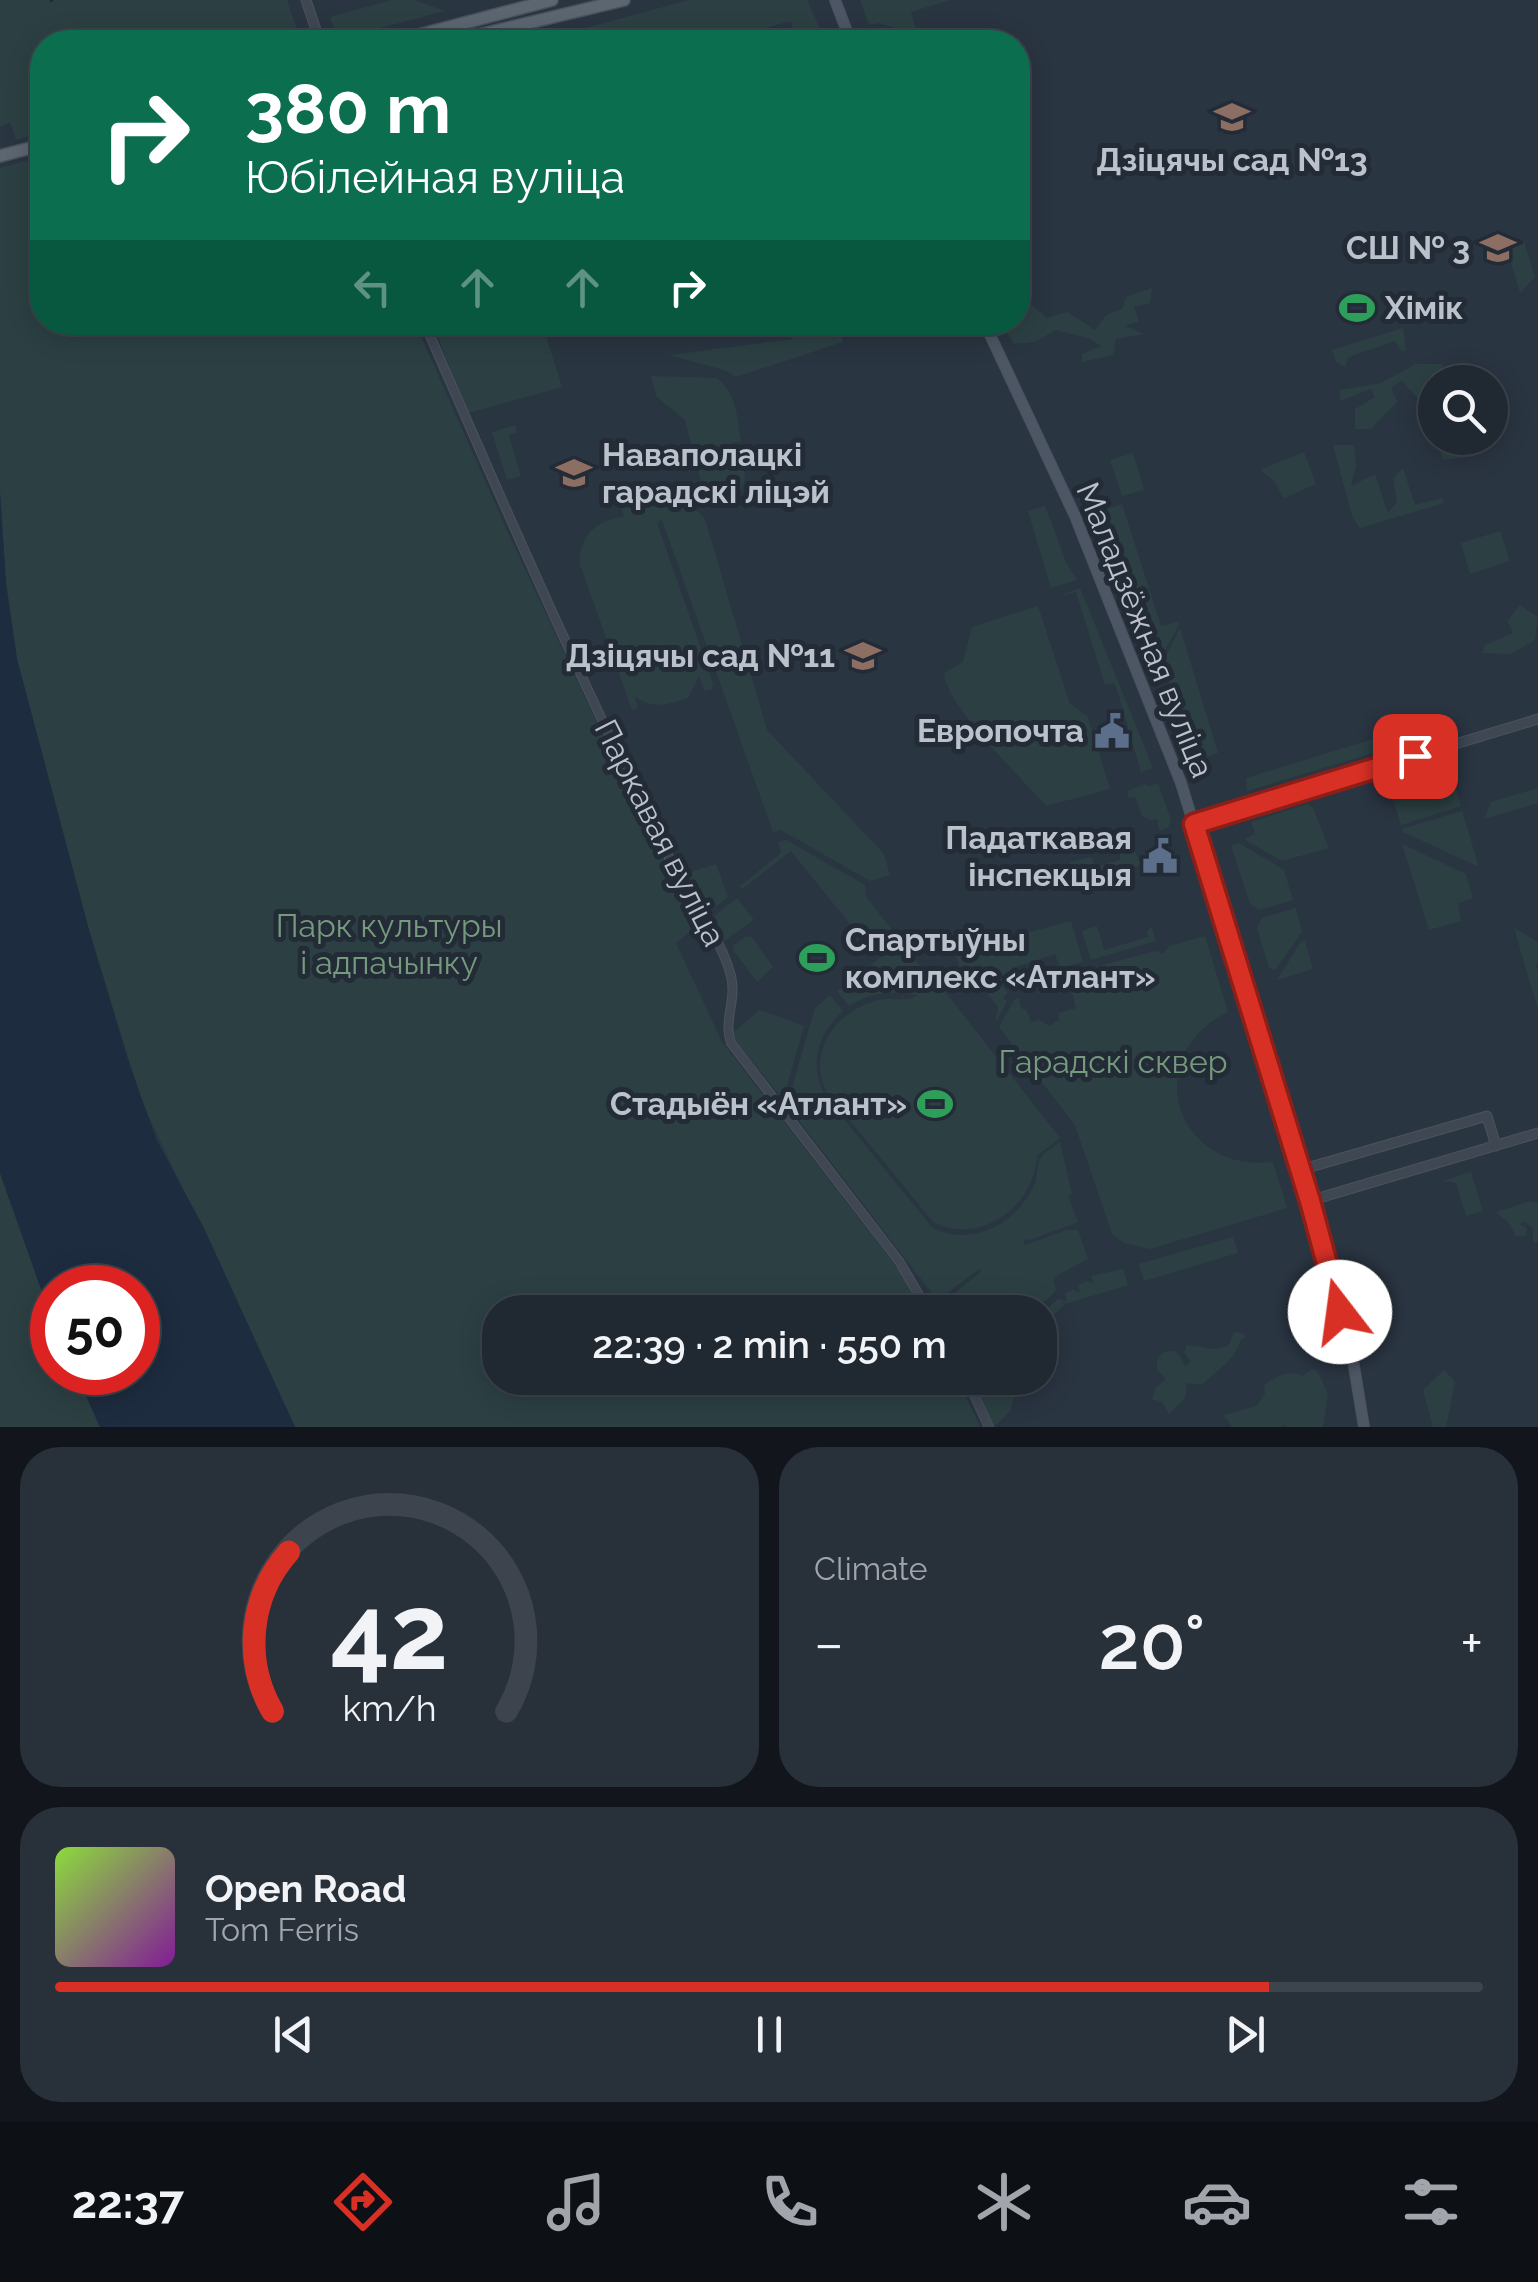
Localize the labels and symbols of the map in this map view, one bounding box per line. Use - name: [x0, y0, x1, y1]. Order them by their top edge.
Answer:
- school or university icon: Дзіцячы сад №13: [1213, 98, 1251, 136]
- place label: Дзіцячы сад №13: [1096, 141, 1368, 178]
- place label: СШ № 3: [1346, 229, 1470, 266]
- school or university icon: СШ № 3: [1479, 229, 1517, 267]
- sports icon: Хімік: [1338, 289, 1376, 327]
- place label: Хімік: [1384, 289, 1464, 326]
- place label: Наваполацкі гарадскі ліцэй: [602, 436, 830, 510]
- school or university icon: Наваполацкі гарадскі ліцэй: [555, 454, 593, 492]
- street label: Маладзёжная вуліца: [1069, 477, 1222, 783]
- place label: Дзіцячы сад №11: [566, 637, 835, 674]
- school or university icon: Дзіцячы сад №11: [844, 637, 882, 675]
- place label: Европочта: [917, 712, 1084, 749]
- public building icon: Европочта: [1093, 712, 1131, 750]
- street label: Паркавая вуліца: [587, 713, 733, 952]
- pin: [1373, 714, 1458, 799]
- place label: Падаткавая інспекцыя: [945, 819, 1132, 893]
- public building icon: Падаткавая інспекцыя: [1141, 837, 1179, 875]
- park label: Парк культуры і адпачынку: [276, 907, 502, 981]
- place label: Спартыўны комплекс «Атлант»: [845, 921, 1156, 995]
- sports icon: Спартыўны комплекс «Атлант»: [798, 939, 836, 977]
- park label: Гарадскі сквер: [999, 1043, 1227, 1080]
- place label: Стадыён «Атлант»: [610, 1085, 907, 1122]
- sports icon: Стадыён «Атлант»: [916, 1085, 954, 1123]
- position arrow: [1288, 1260, 1392, 1364]
- speed limit sign: 50: [30, 1265, 160, 1395]

